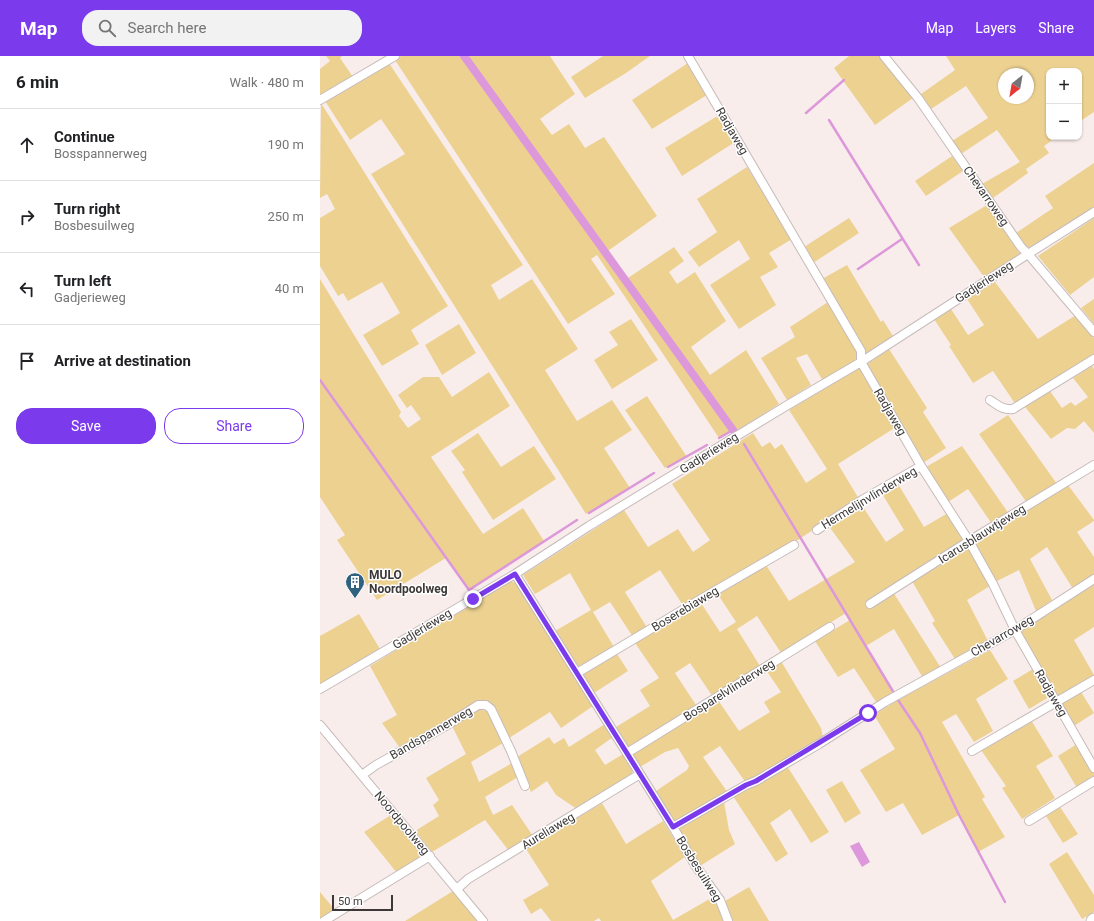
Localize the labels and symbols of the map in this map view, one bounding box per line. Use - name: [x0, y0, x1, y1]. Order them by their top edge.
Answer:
- north arrow: [998, 68, 1034, 104]
- street label: Radjaweg: [713, 105, 751, 157]
- street label: Chevarroweg: [960, 163, 1012, 229]
- street label: Gadjerieweg: [952, 258, 1016, 306]
- street label: Radjaweg: [871, 386, 909, 438]
- street label: Gadjerieweg: [677, 430, 741, 476]
- street label: Hermelijnvlinderweg: [819, 464, 919, 532]
- street label: Icarusblauwtjeweg: [936, 502, 1028, 566]
- place label: MULO Noordpoolweg: [369, 568, 448, 596]
- building icon: MULO Noordpoolweg: [344, 571, 366, 599]
- street label: Boserebiaweg: [649, 584, 721, 634]
- route end: [464, 590, 482, 608]
- street label: Gadjerieweg: [390, 606, 454, 652]
- street label: Chevarroweg: [968, 612, 1036, 660]
- street label: Bosparelvlinderweg: [681, 656, 777, 724]
- street label: Radjaweg: [1032, 667, 1070, 719]
- street label: Bandspannerweg: [387, 704, 475, 762]
- route start: [859, 704, 877, 722]
- street label: Noordpoolweg: [371, 788, 433, 858]
- street label: Aureliaweg: [519, 810, 577, 852]
- street label: Bosbesuilweg: [673, 834, 725, 904]
- scale bar: [332, 893, 393, 912]

